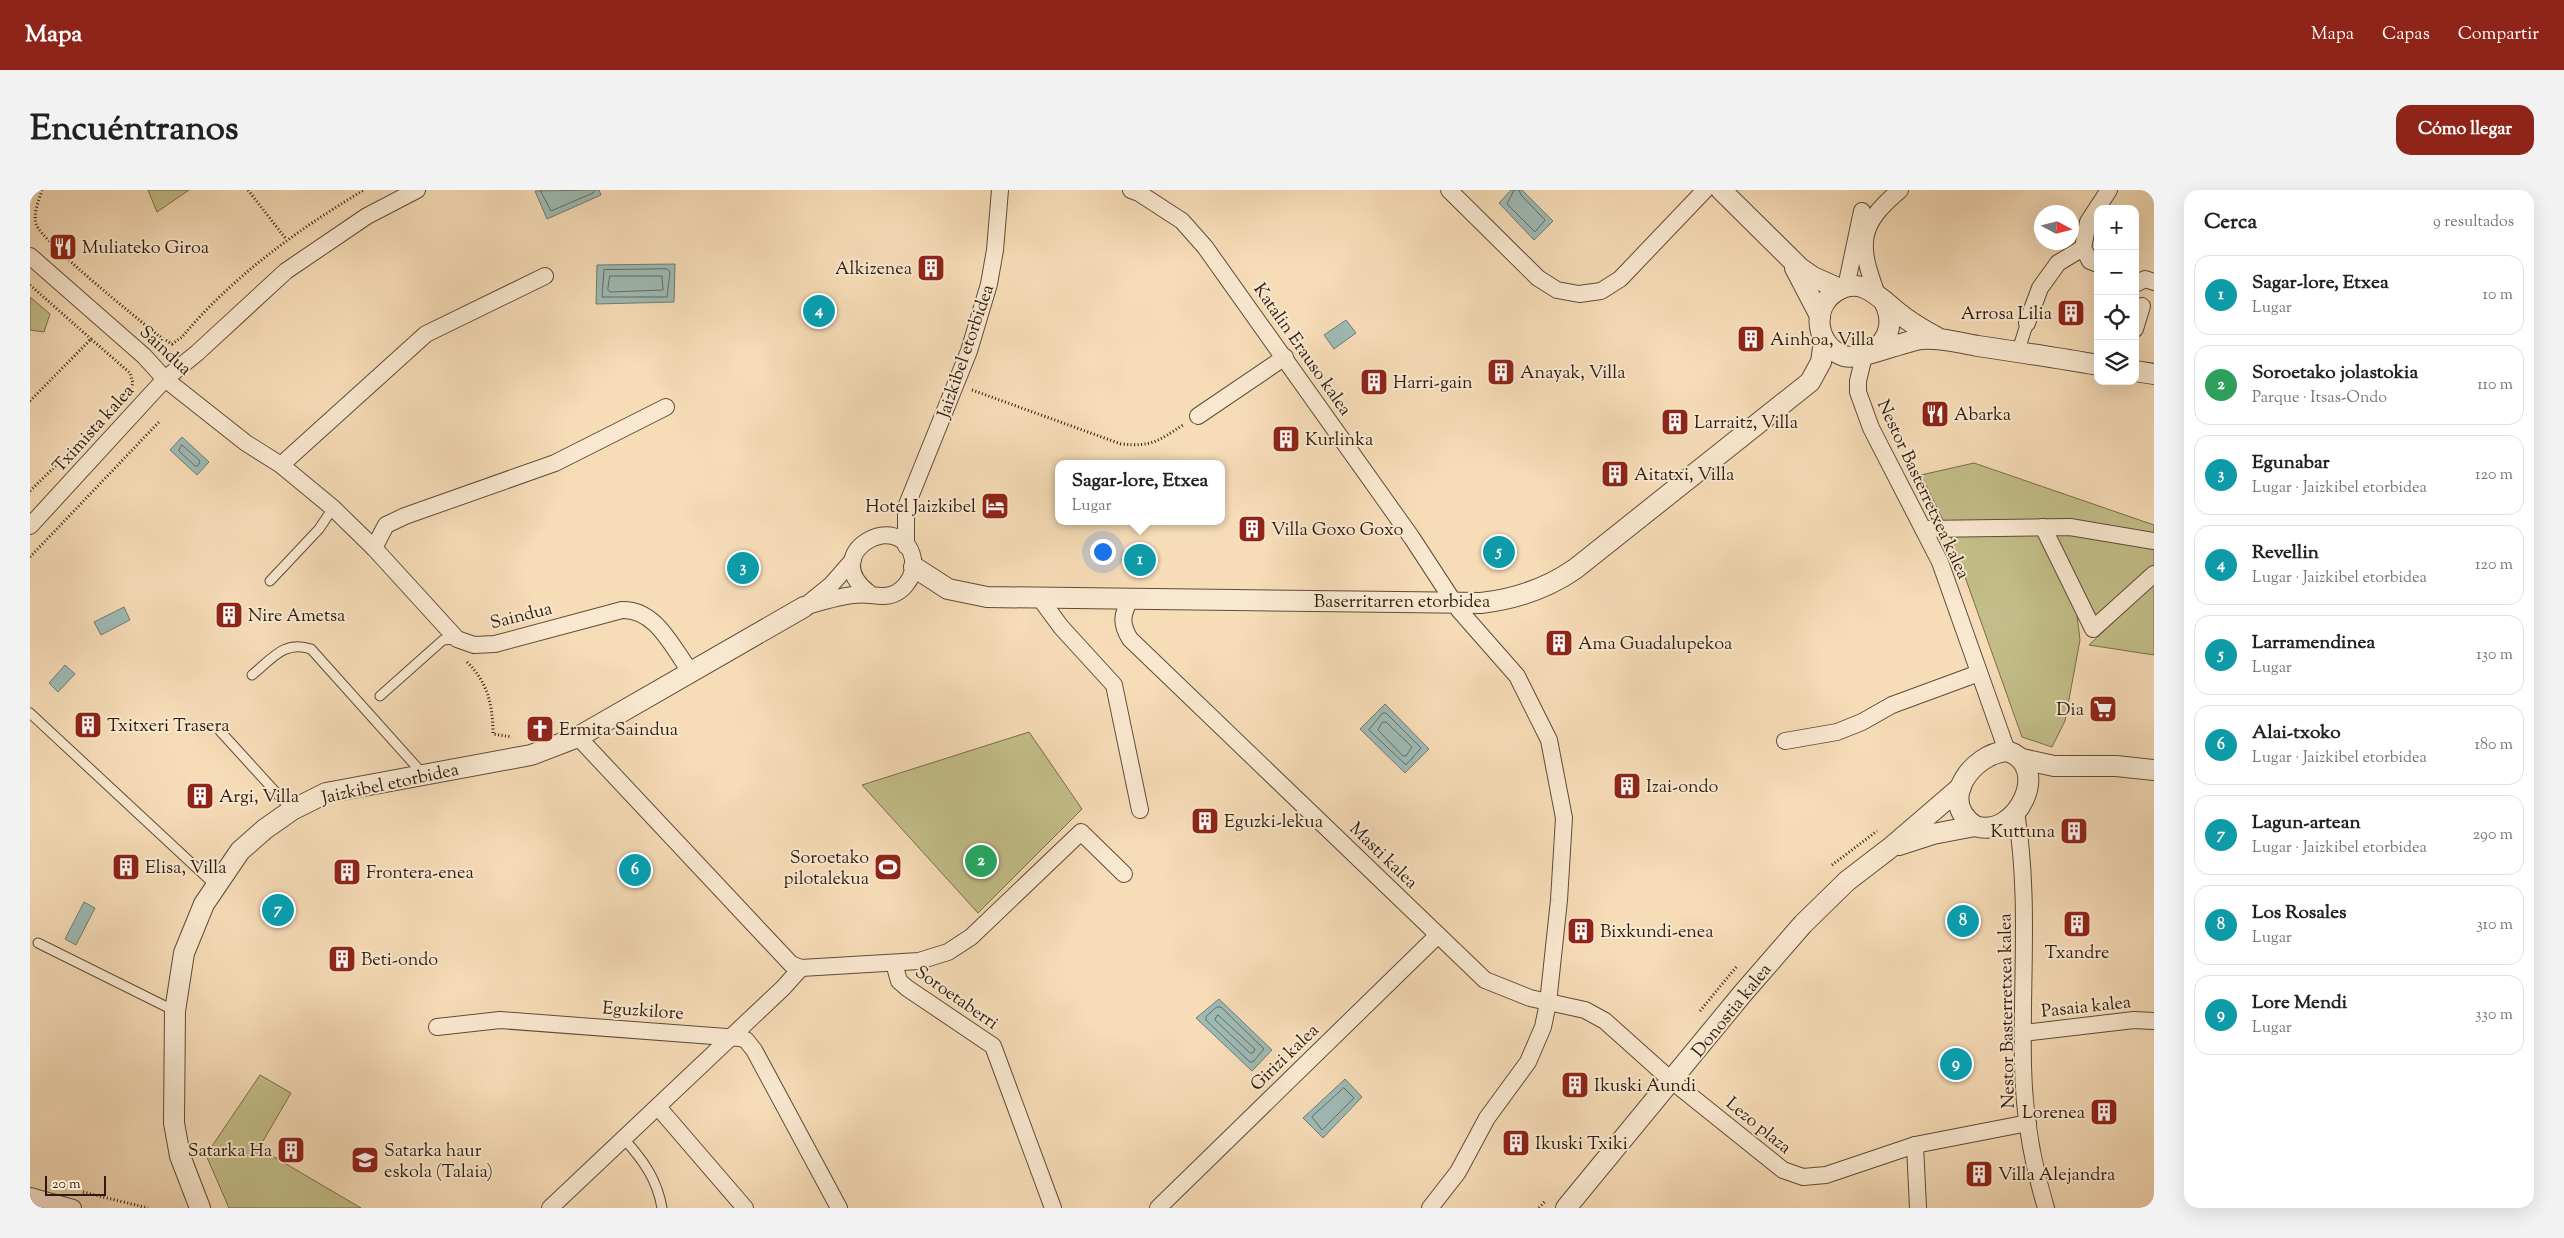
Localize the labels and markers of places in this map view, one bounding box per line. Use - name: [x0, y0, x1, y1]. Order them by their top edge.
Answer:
- restaurant icon: Muliateko Giroa: [48, 232, 78, 262]
- place label: Muliateko Giroa: [82, 236, 209, 262]
- building icon: Alkizenea: [916, 253, 946, 283]
- place label: Alkizenea: [835, 257, 912, 283]
- pin: 4: [803, 292, 835, 330]
- building icon: Arrosa Lilia: [2056, 298, 2086, 328]
- place label: Arrosa Lilia: [1961, 302, 2052, 328]
- building icon: Ainhoa, Villa: [1736, 324, 1766, 354]
- place label: Ainhoa, Villa: [1770, 328, 1874, 354]
- building icon: Anayak, Villa: [1486, 357, 1516, 387]
- place label: Anayak, Villa: [1520, 361, 1626, 387]
- building icon: Harri-gain: [1359, 367, 1389, 397]
- place label: Harri-gain: [1393, 371, 1473, 397]
- restaurant icon: Abarka: [1920, 399, 1950, 429]
- place label: Abarka: [1954, 403, 2011, 429]
- building icon: Larraitz, Villa: [1660, 407, 1690, 437]
- place label: Larraitz, Villa: [1694, 411, 1798, 437]
- building icon: Kurlinka: [1271, 424, 1301, 454]
- place label: Kurlinka: [1305, 428, 1373, 454]
- building icon: Aitatxi, Villa: [1600, 459, 1630, 489]
- place label: Aitatxi, Villa: [1634, 463, 1734, 489]
- hotel icon: Hotel Jaizkibel: [980, 491, 1010, 521]
- place label: Hotel Jaizkibel: [865, 495, 976, 521]
- building icon: Villa Goxo Goxo: [1237, 514, 1267, 544]
- place label: Villa Goxo Goxo: [1271, 518, 1404, 544]
- pin: 5: [1483, 533, 1515, 571]
- pin: 1: [1124, 541, 1156, 579]
- pin: 3: [727, 549, 759, 587]
- building icon: Nire Ametsa: [214, 600, 244, 630]
- place label: Nire Ametsa: [248, 604, 345, 630]
- building icon: Ama Guadalupekoa: [1544, 628, 1574, 658]
- place label: Ama Guadalupekoa: [1578, 632, 1732, 658]
- supermarket icon: Dia: [2088, 694, 2118, 724]
- place label: Dia: [2056, 698, 2084, 724]
- building icon: Txitxeri Trasera: [73, 710, 103, 740]
- place label: Txitxeri Trasera: [107, 714, 230, 740]
- church icon: Ermita Saindua: [525, 714, 555, 744]
- place label: Ermita Saindua: [559, 718, 678, 744]
- building icon: Izai-ondo: [1612, 771, 1642, 801]
- place label: Izai-ondo: [1646, 775, 1718, 801]
- building icon: Argi, Villa: [185, 781, 215, 811]
- place label: Argi, Villa: [219, 785, 299, 811]
- building icon: Eguzki-lekua: [1190, 806, 1220, 836]
- place label: Eguzki-lekua: [1224, 810, 1323, 836]
- building icon: Kuttuna: [2059, 816, 2089, 846]
- place label: Kuttuna: [1991, 820, 2055, 846]
- pin: 2: [965, 842, 997, 880]
- place label: Soroetako pilotalekua: [784, 846, 869, 893]
- pin: 6: [619, 851, 651, 889]
- building icon: Elisa, Villa: [111, 852, 141, 882]
- sports icon: Soroetako pilotalekua: [873, 852, 903, 882]
- place label: Elisa, Villa: [145, 856, 227, 882]
- building icon: Frontera-enea: [332, 857, 362, 887]
- place label: Frontera-enea: [366, 861, 474, 887]
- pin: 7: [262, 891, 294, 929]
- pin: 8: [1947, 902, 1979, 940]
- building icon: Txandre: [2062, 909, 2092, 939]
- building icon: Bixkundi-enea: [1566, 916, 1596, 946]
- place label: Bixkundi-enea: [1600, 920, 1713, 946]
- place label: Txandre: [2045, 941, 2109, 967]
- building icon: Beti-ondo: [327, 944, 357, 974]
- place label: Beti-ondo: [361, 948, 438, 974]
- pin: 9: [1940, 1045, 1972, 1083]
- building icon: Ikuski Aundi: [1560, 1070, 1590, 1100]
- place label: Ikuski Aundi: [1594, 1074, 1696, 1100]
- building icon: Lorenea: [2089, 1097, 2119, 1127]
- place label: Lorenea: [2022, 1101, 2085, 1127]
- building icon: Ikuski Txiki: [1501, 1128, 1531, 1158]
- place label: Ikuski Txiki: [1535, 1132, 1628, 1158]
- building icon: Satarka Ha: [276, 1135, 306, 1165]
- place label: Satarka Ha: [188, 1139, 272, 1165]
- place label: Satarka haur eskola (Talaia): [384, 1139, 493, 1186]
- school or university icon: Satarka haur eskola (Talaia): [350, 1145, 380, 1175]
- building icon: Villa Alejandra: [1964, 1159, 1994, 1189]
- place label: Villa Alejandra: [1998, 1163, 2115, 1189]

